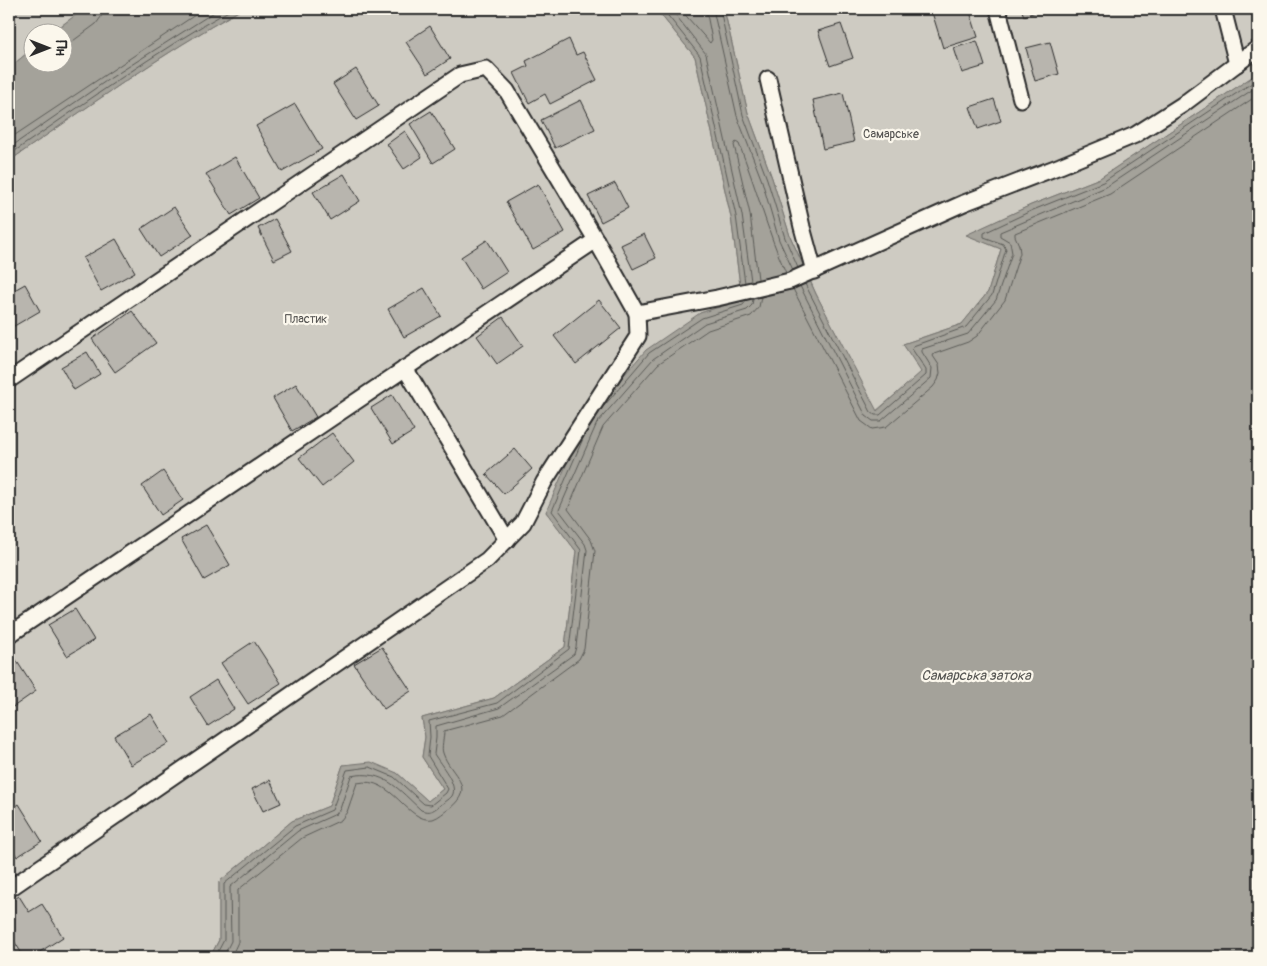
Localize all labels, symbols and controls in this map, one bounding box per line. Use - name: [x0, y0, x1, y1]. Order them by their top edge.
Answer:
- north arrow: [22, 22, 72, 72]
- text: Пн: [52, 40, 69, 56]
- park label: Самарське: [863, 127, 919, 142]
- park label: Пластик: [285, 312, 327, 327]
- water label: Самарська затока: [921, 667, 1032, 684]

